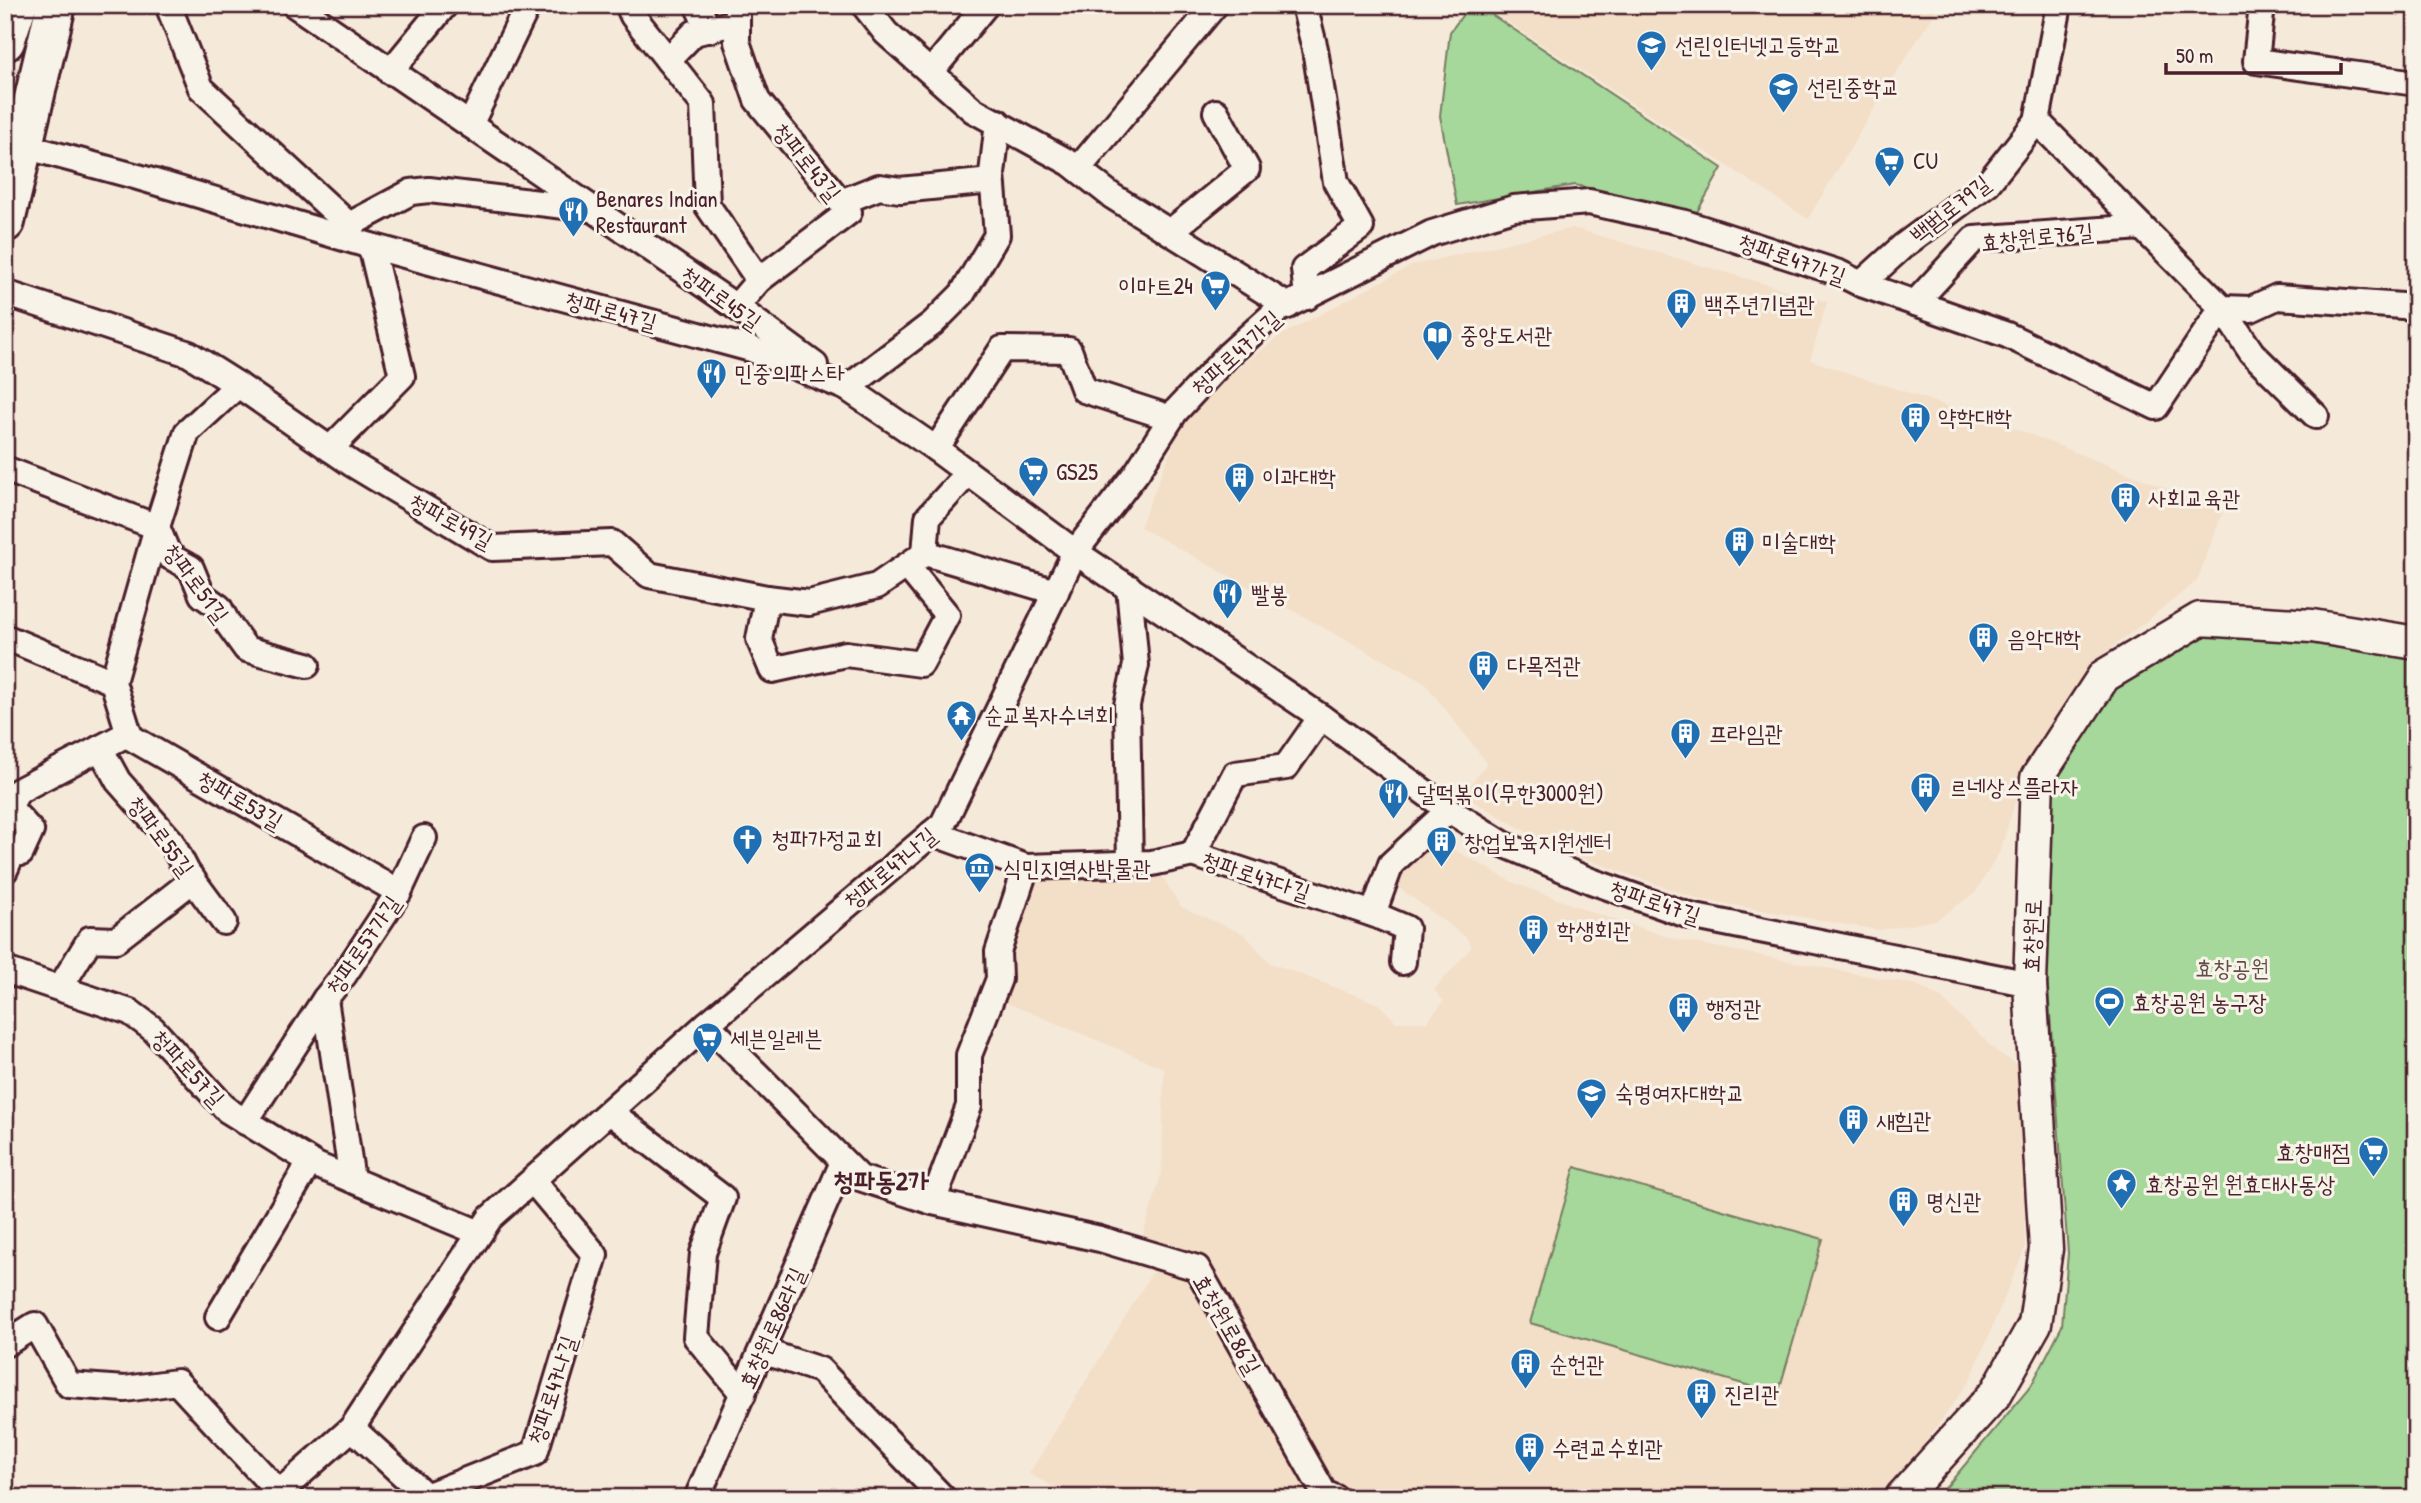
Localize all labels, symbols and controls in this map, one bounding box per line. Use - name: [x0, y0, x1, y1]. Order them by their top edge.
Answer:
- school or university icon: 선린인터넷고등학교: [1635, 28, 1669, 72]
- place label: 선린인터넷고등학교: [1675, 29, 1842, 60]
- scale bar: [2166, 32, 2340, 76]
- text: 50 m: [2176, 41, 2213, 70]
- school or university icon: 선린중학교: [1767, 70, 1801, 114]
- place label: 선린중학교: [1807, 71, 1900, 102]
- street label: 청파로43길: [766, 116, 849, 208]
- supermarket icon: CU: [1873, 144, 1907, 188]
- place label: CU: [1913, 145, 1938, 176]
- street label: 백범로79길: [1903, 167, 1996, 250]
- place label: Benares Indian Restaurant: [596, 183, 718, 240]
- restaurant icon: Benares Indian Restaurant: [556, 195, 590, 239]
- street label: 효창원로76길: [1979, 215, 2095, 258]
- street label: 청파로47가길: [1734, 226, 1850, 292]
- street label: 청파로45길: [675, 258, 768, 337]
- supermarket icon: 이마트24: [1199, 269, 1233, 313]
- place label: 이마트24: [1118, 270, 1193, 301]
- street label: 청파로47길: [562, 283, 661, 338]
- building icon: 백주년기념관: [1664, 287, 1698, 331]
- place label: 백주년기념관: [1704, 288, 1815, 319]
- street label: 청파로47가길: [1184, 303, 1287, 402]
- library icon: 중앙도서관: [1420, 318, 1454, 362]
- place label: 중앙도서관: [1460, 319, 1553, 350]
- restaurant icon: 민중의파스타: [694, 356, 728, 400]
- place label: 민중의파스타: [734, 357, 845, 388]
- building icon: 약학대학: [1898, 400, 1932, 444]
- place label: 약학대학: [1938, 401, 2012, 432]
- supermarket icon: GS25: [1016, 455, 1050, 499]
- place label: GS25: [1056, 456, 1098, 487]
- building icon: 이과대학: [1222, 460, 1256, 504]
- place label: 이과대학: [1262, 461, 1336, 492]
- building icon: 사회교육관: [2108, 481, 2142, 525]
- place label: 사회교육관: [2148, 482, 2241, 513]
- street label: 청파로49길: [404, 485, 499, 556]
- building icon: 미술대학: [1722, 525, 1756, 569]
- place label: 미술대학: [1762, 526, 1836, 557]
- street label: 청파로51길: [156, 537, 236, 629]
- restaurant icon: 빨봉: [1211, 577, 1245, 621]
- place label: 빨봉: [1251, 578, 1288, 609]
- building icon: 음악대학: [1967, 621, 2001, 665]
- place label: 음악대학: [2007, 622, 2081, 653]
- building icon: 다목적관: [1467, 648, 1501, 692]
- place label: 다목적관: [1507, 649, 1581, 680]
- temple icon: 순교복자수녀회: [944, 698, 978, 742]
- place label: 순교복자수녀회: [984, 699, 1114, 730]
- building icon: 프라임관: [1669, 716, 1703, 760]
- place label: 프라임관: [1709, 717, 1783, 748]
- street label: 청파로53길: [192, 763, 289, 837]
- building icon: 르네상스플라자: [1909, 770, 1943, 814]
- place label: 르네상스플라자: [1949, 771, 2079, 802]
- restaurant icon: 달떡볶이(무한3000원): [1377, 776, 1411, 820]
- place label: 달떡볶이(무한3000원): [1417, 777, 1604, 808]
- street label: 청파로55길: [121, 789, 202, 882]
- street label: 청파로47나길: [837, 820, 943, 916]
- church icon: 청파가정교회: [731, 822, 765, 866]
- place label: 청파가정교회: [771, 823, 882, 854]
- building icon: 창업보육지원센터: [1424, 825, 1458, 869]
- place label: 창업보육지원센터: [1464, 826, 1612, 857]
- street label: 청파로47다길: [1198, 843, 1314, 908]
- museum icon: 식민지역사박물관: [963, 851, 997, 895]
- place label: 식민지역사박물관: [1003, 852, 1151, 883]
- street label: 청파로47길: [1606, 872, 1705, 931]
- street label: 청파로57가길: [318, 889, 407, 1001]
- street label: 효창원로: [2015, 898, 2048, 974]
- building icon: 학생회관: [1517, 913, 1551, 957]
- place label: 학생회관: [1557, 914, 1631, 945]
- park label: 효창공원: [2195, 952, 2269, 983]
- sports icon: 효창공원 농구장: [2092, 985, 2126, 1029]
- place label: 효창공원 농구장: [2132, 986, 2267, 1017]
- building icon: 행정관: [1666, 991, 1700, 1035]
- place label: 행정관: [1706, 992, 1762, 1023]
- supermarket icon: 세븐일레븐: [690, 1021, 724, 1065]
- street label: 청파로57길: [145, 1022, 232, 1113]
- place label: 세븐일레븐: [730, 1022, 823, 1053]
- school or university icon: 숙명여자대학교: [1575, 1076, 1609, 1120]
- place label: 숙명여자대학교: [1615, 1077, 1745, 1108]
- building icon: 새힘관: [1836, 1103, 1870, 1147]
- place label: 새힘관: [1876, 1104, 1932, 1135]
- supermarket icon: 효창매점: [2356, 1135, 2390, 1179]
- place label: 효창매점: [2276, 1136, 2350, 1167]
- district label: 청파동2가: [833, 1163, 929, 1198]
- place icon: 효창공원 원효대사동상: [2105, 1167, 2139, 1211]
- place label: 효창공원 원효대사동상: [2145, 1168, 2336, 1199]
- building icon: 명신관: [1886, 1184, 1920, 1228]
- place label: 명신관: [1926, 1185, 1982, 1216]
- street label: 효창원로86라길: [731, 1262, 812, 1394]
- street label: 효창원로86길: [1186, 1268, 1269, 1380]
- street label: 청파로47나길: [519, 1332, 584, 1448]
- building icon: 순헌관: [1509, 1347, 1543, 1391]
- place label: 순헌관: [1549, 1348, 1605, 1379]
- building icon: 진리관: [1684, 1377, 1718, 1421]
- place label: 진리관: [1724, 1378, 1780, 1409]
- building icon: 수련교수회관: [1512, 1431, 1546, 1475]
- place label: 수련교수회관: [1552, 1432, 1663, 1463]

